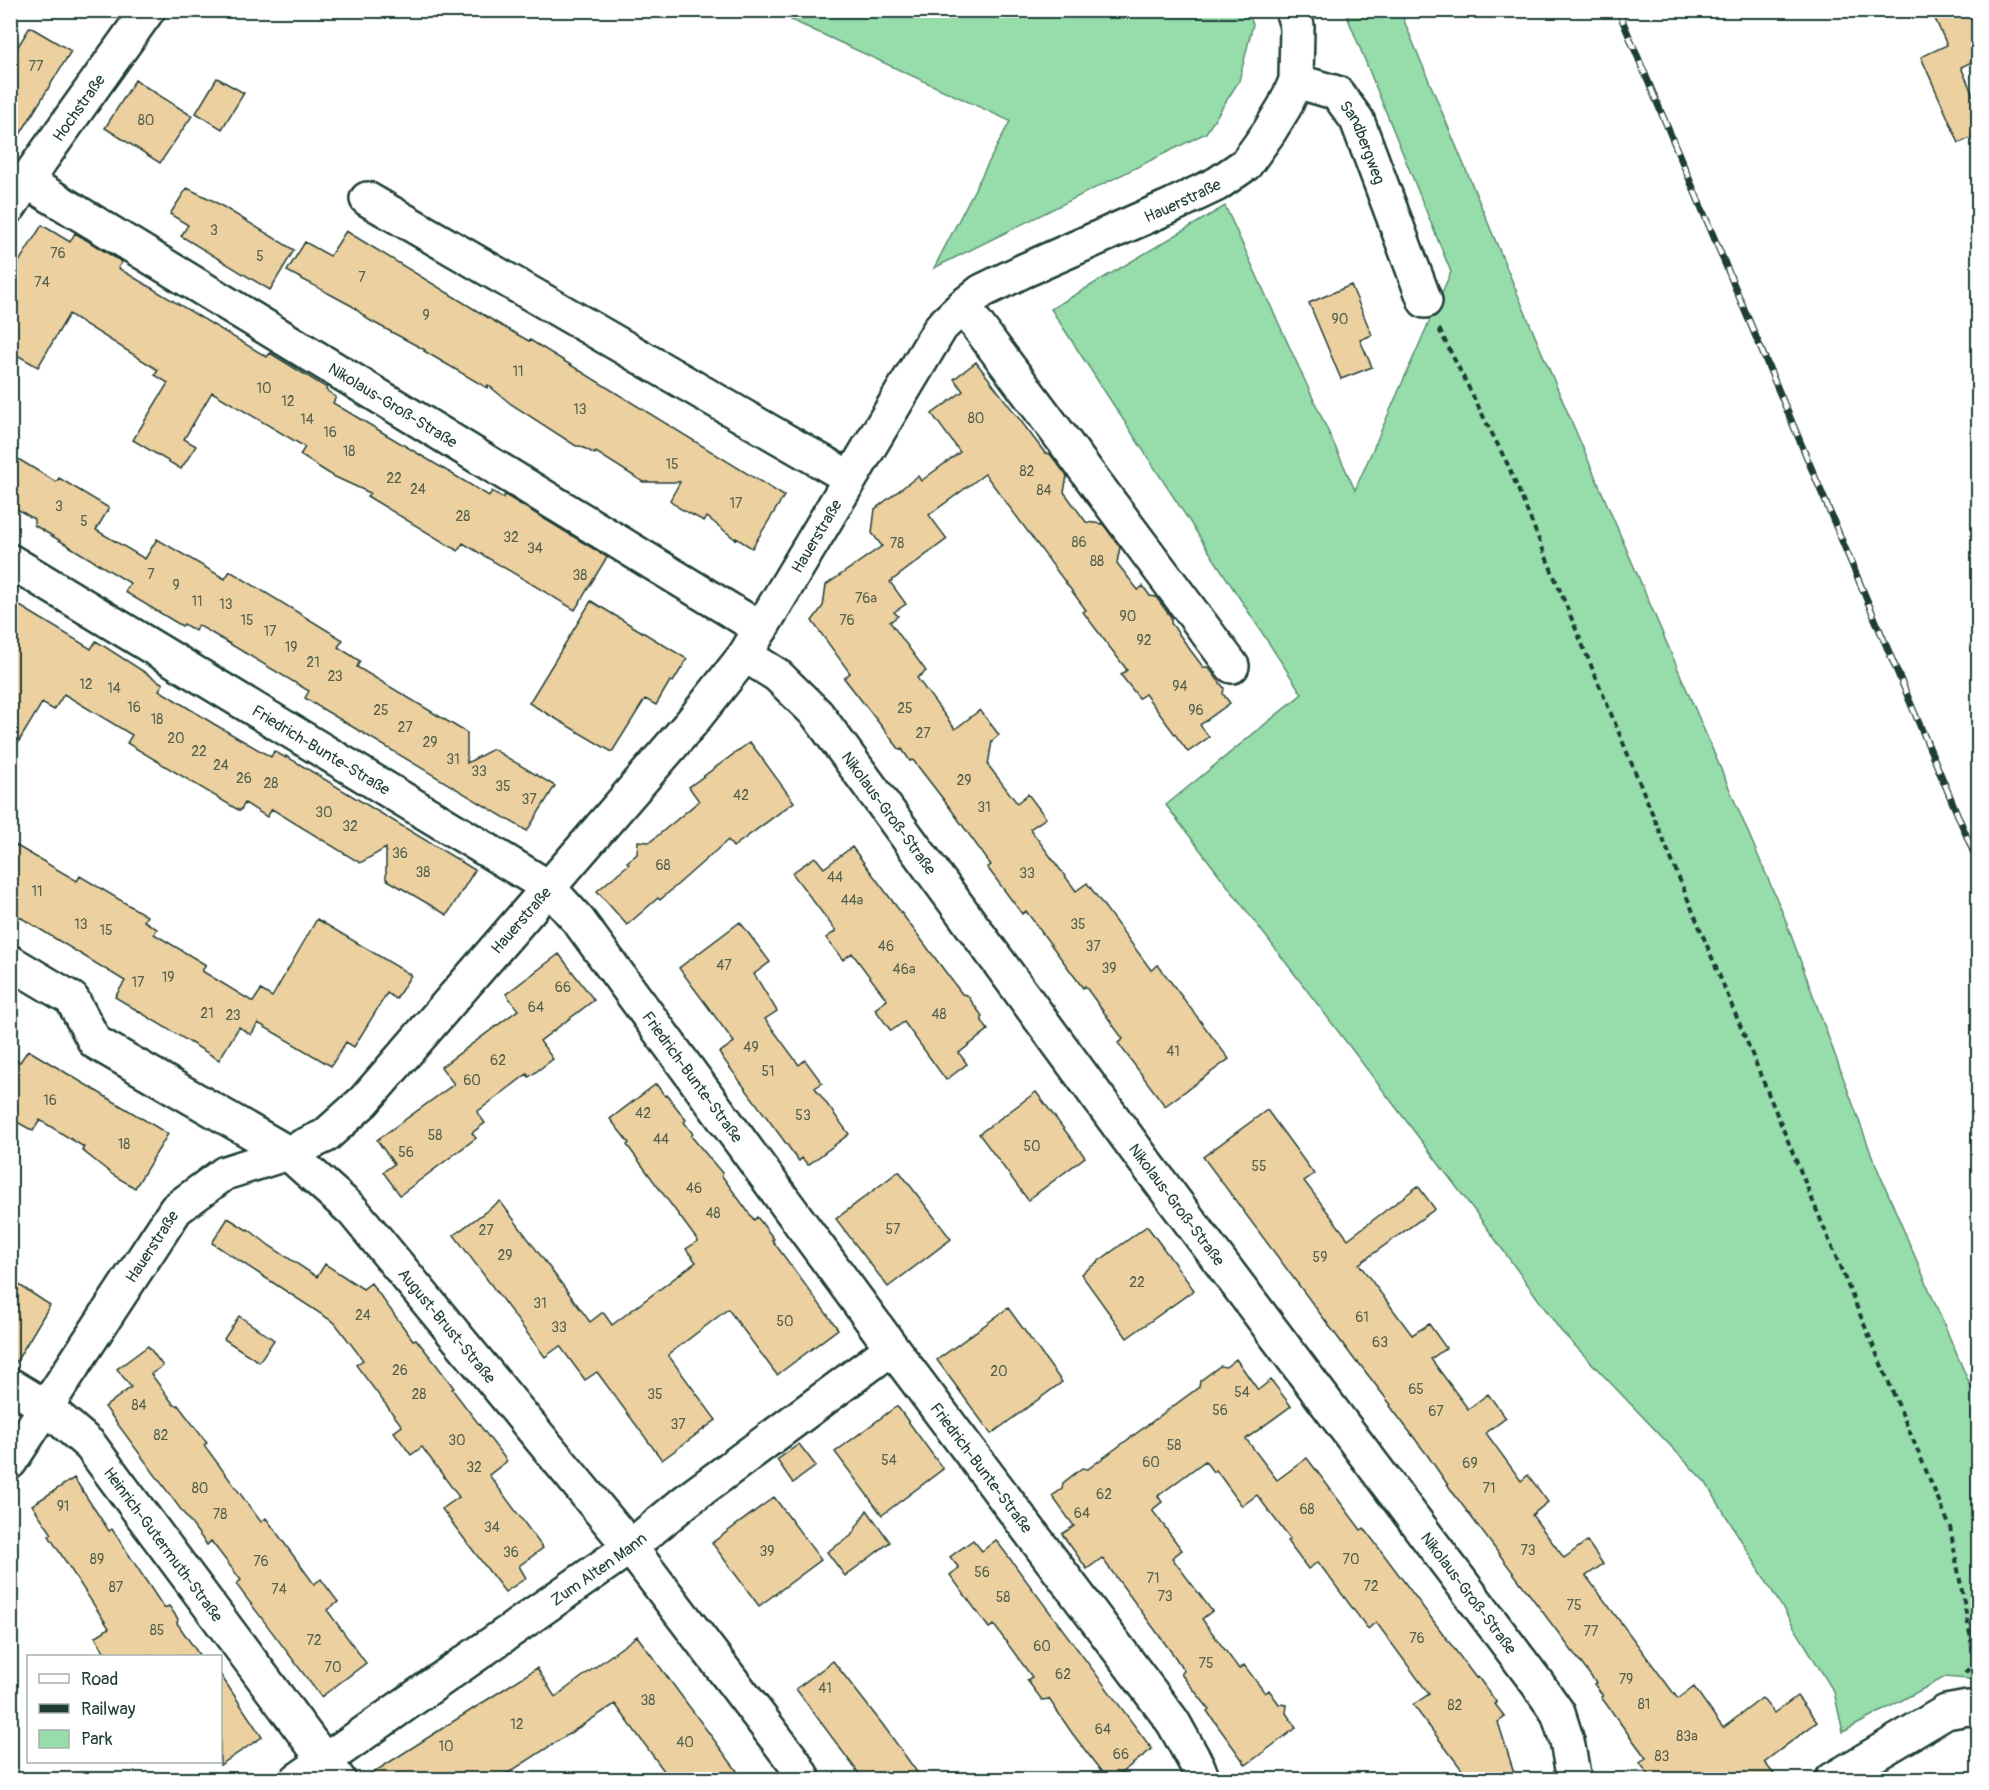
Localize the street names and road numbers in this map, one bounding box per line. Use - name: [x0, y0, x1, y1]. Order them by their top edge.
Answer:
- street label: Hochstraße: [49, 70, 110, 146]
- street label: Sandbergweg: [1335, 97, 1389, 187]
- street label: Hauerstraße: [1141, 175, 1224, 227]
- street label: Nikolaus-Groß-Straße: [324, 359, 461, 453]
- street label: Hauerstraße: [787, 496, 847, 577]
- street label: Friedrich-Bunte-Straße: [248, 701, 394, 800]
- street label: Nikolaus-Groß-Straße: [837, 748, 940, 879]
- street label: Hauerstraße: [487, 883, 556, 958]
- street label: Friedrich-Bunte-Straße: [637, 1008, 747, 1147]
- street label: Nikolaus-Groß-Straße: [1124, 1140, 1229, 1270]
- street label: Hauerstraße: [121, 1207, 183, 1287]
- street label: August-Brust-Straße: [393, 1264, 500, 1388]
- street label: Friedrich-Bunte-Straße: [926, 1399, 1036, 1537]
- street label: Heinrich-Gutermuth-Straße: [99, 1464, 227, 1626]
- street label: Zum Alten Mann: [547, 1528, 651, 1611]
- street label: Nikolaus-Groß-Straße: [1416, 1528, 1521, 1659]

